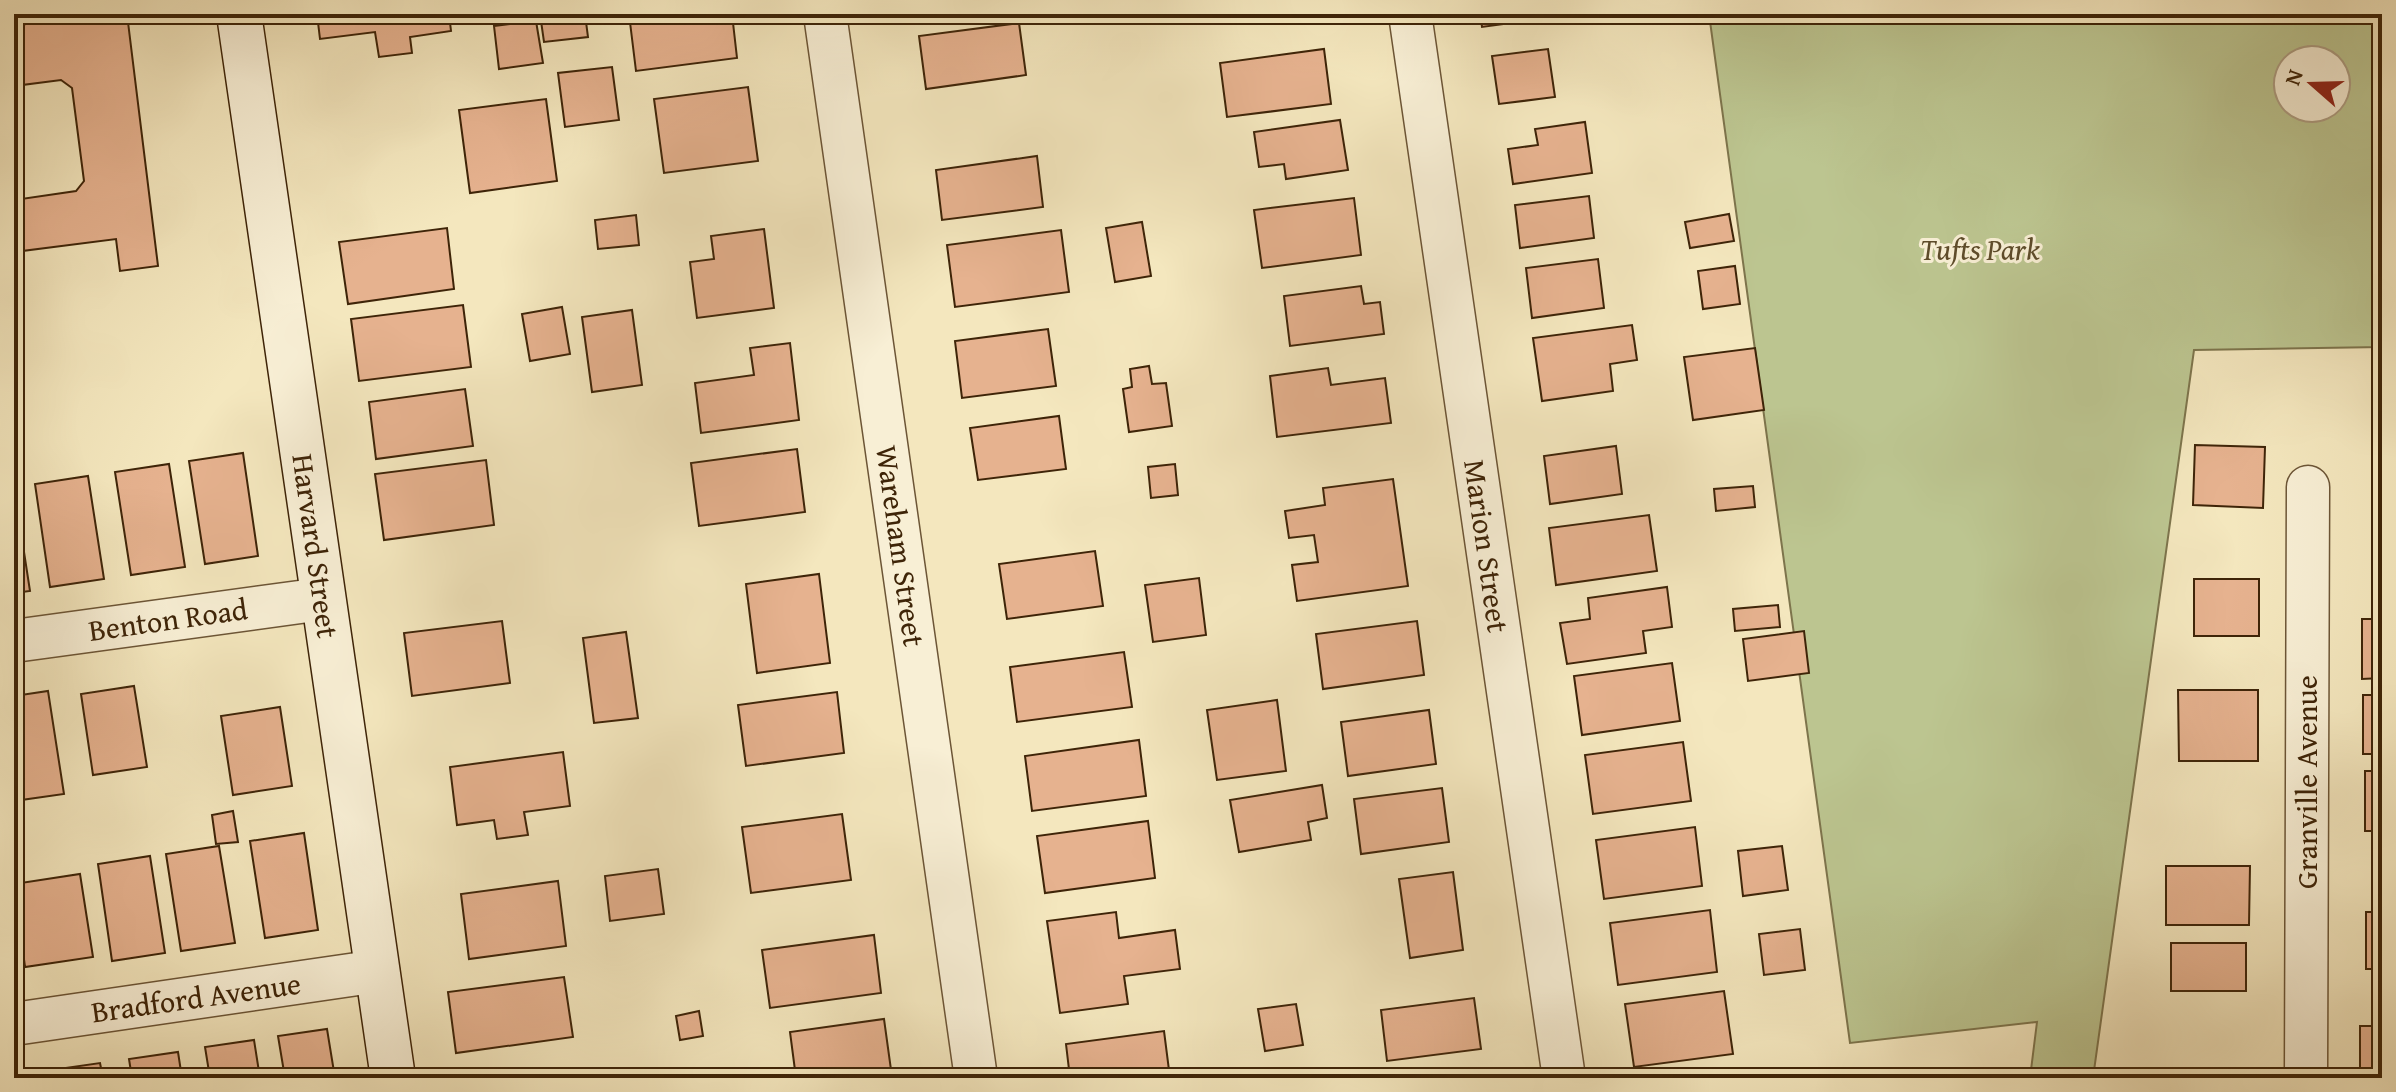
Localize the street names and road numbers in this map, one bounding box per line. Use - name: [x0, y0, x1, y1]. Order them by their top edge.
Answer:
- street label: Wareham Street: [865, 443, 937, 650]
- street label: Harvard Street: [281, 451, 351, 641]
- street label: Marion Street: [1453, 457, 1521, 636]
- street label: Benton Road: [86, 586, 250, 652]
- street label: Granville Avenue: [2284, 675, 2328, 889]
- street label: Bradford Avenue: [88, 961, 303, 1033]

